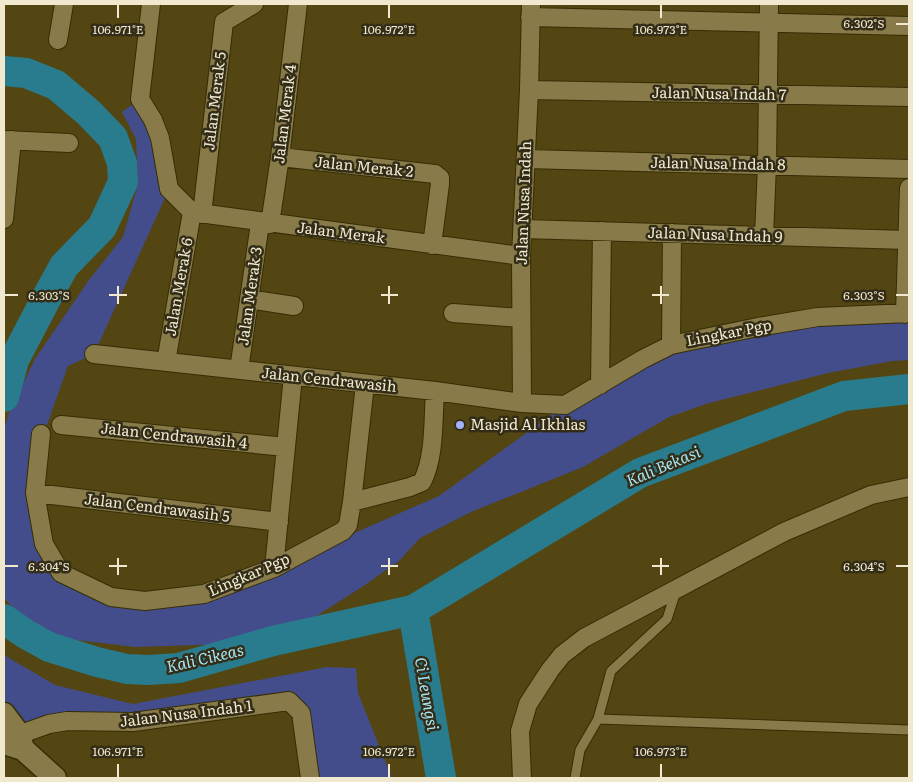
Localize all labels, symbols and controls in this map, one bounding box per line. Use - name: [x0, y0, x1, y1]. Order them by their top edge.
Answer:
- text: 6.302°S: [844, 14, 884, 32]
- text: 106.971°E: [93, 20, 144, 38]
- text: 106.972°E: [363, 20, 415, 38]
- text: 106.973°E: [635, 20, 688, 38]
- street label: Jalan Merak 5: [196, 50, 231, 151]
- street label: Jalan Merak 4: [266, 63, 301, 165]
- street label: Jalan Nusa Indah 7: [651, 80, 787, 105]
- street label: Jalan Nusa Indah: [509, 140, 536, 265]
- street label: Jalan Merak 2: [314, 149, 415, 182]
- street label: Jalan Nusa Indah 8: [650, 150, 786, 175]
- street label: Jalan Merak: [296, 215, 387, 248]
- street label: Jalan Nusa Indah 9: [647, 220, 783, 247]
- street label: Jalan Merak 6: [158, 236, 197, 338]
- street label: Jalan Merak 3: [230, 245, 267, 347]
- text: 6.303°S: [28, 286, 70, 304]
- text: 6.303°S: [843, 286, 885, 304]
- street label: Lingkar Pgp: [684, 312, 773, 351]
- street label: Jalan Cendrawasih: [260, 360, 398, 397]
- place label: Masjid Al Ikhlas: [470, 412, 585, 435]
- street label: Jalan Cendrawasih 4: [100, 415, 248, 454]
- marker: Masjid Al Ikhlas: [454, 419, 466, 431]
- water label: Kali Bekasi: [622, 439, 704, 491]
- street label: Jalan Cendrawasih 5: [83, 486, 232, 527]
- street label: Lingkar Pgp: [204, 546, 293, 601]
- text: 6.304°S: [28, 557, 70, 575]
- text: 6.304°S: [843, 557, 885, 575]
- water label: Kali Cikeas: [164, 637, 246, 678]
- water label: Ci Leungsi: [410, 655, 446, 733]
- street label: Jalan Nusa Indah 1: [118, 693, 253, 732]
- text: 106.971°E: [93, 742, 144, 760]
- text: 106.972°E: [363, 742, 415, 760]
- text: 106.973°E: [635, 742, 688, 760]

